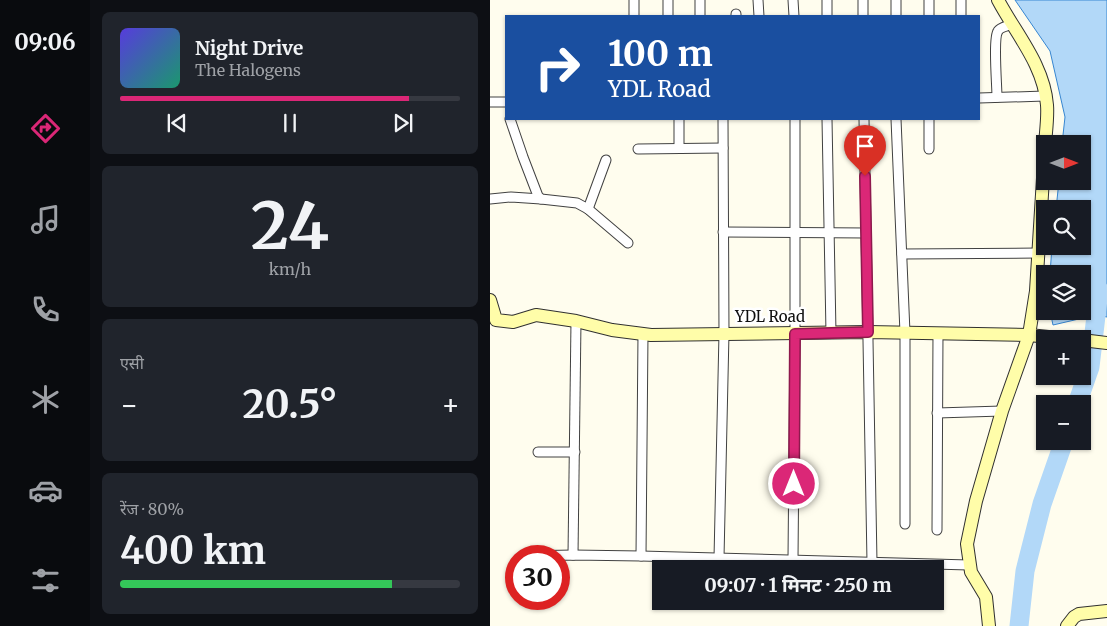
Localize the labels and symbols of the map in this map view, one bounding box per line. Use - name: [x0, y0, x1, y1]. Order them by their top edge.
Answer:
- pin: [844, 125, 886, 176]
- north arrow: [1036, 135, 1091, 190]
- street label: YDL Road: [734, 307, 805, 326]
- position arrow: [767, 457, 819, 509]
- speed limit sign: 30: [505, 545, 570, 610]

